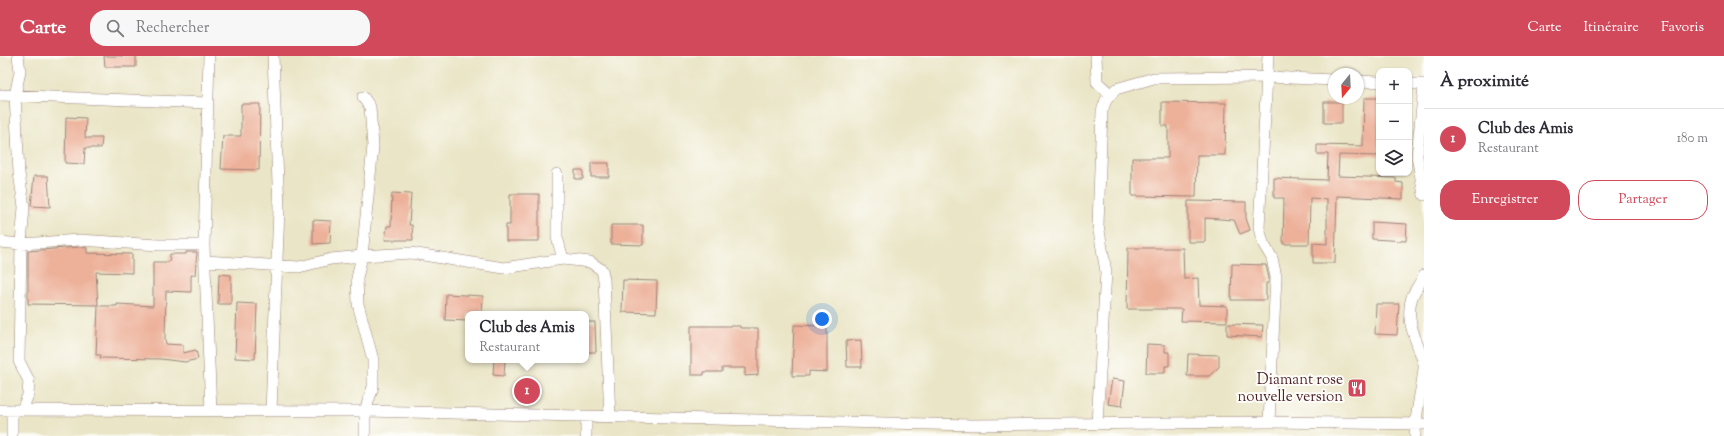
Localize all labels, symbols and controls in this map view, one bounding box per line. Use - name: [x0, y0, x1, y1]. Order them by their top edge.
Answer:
- search box: [90, 10, 370, 46]
- text: Carte: [20, 15, 66, 42]
- icon: search: [104, 17, 126, 39]
- text: Rechercher: [136, 18, 209, 39]
- text: Carte: [1528, 18, 1561, 38]
- text: Itinéraire: [1583, 18, 1639, 38]
- text: Favoris: [1661, 18, 1704, 38]
- north arrow: [1328, 68, 1364, 104]
- map controls: [1376, 68, 1412, 176]
- button: +: [1376, 68, 1412, 104]
- text: À proximité: [1440, 70, 1529, 94]
- button: −: [1376, 104, 1412, 140]
- text: Club des Amis: [1478, 119, 1573, 140]
- text: 1: [1451, 130, 1455, 148]
- text: 180 m: [1677, 130, 1708, 148]
- button: layers: [1376, 140, 1412, 176]
- text: Restaurant: [1478, 140, 1539, 158]
- button: Enregistrer: [1440, 180, 1570, 220]
- button: Partager: [1578, 180, 1708, 220]
- your location: [812, 309, 832, 329]
- popup: [465, 311, 589, 363]
- text: Club des Amis: [479, 318, 575, 339]
- text: Restaurant: [479, 339, 540, 357]
- place label: Diamant rose nouvelle version: [1238, 370, 1343, 408]
- pin: 1: [514, 376, 540, 406]
- restaurant icon: Diamant rose nouvelle version: [1346, 377, 1368, 399]

